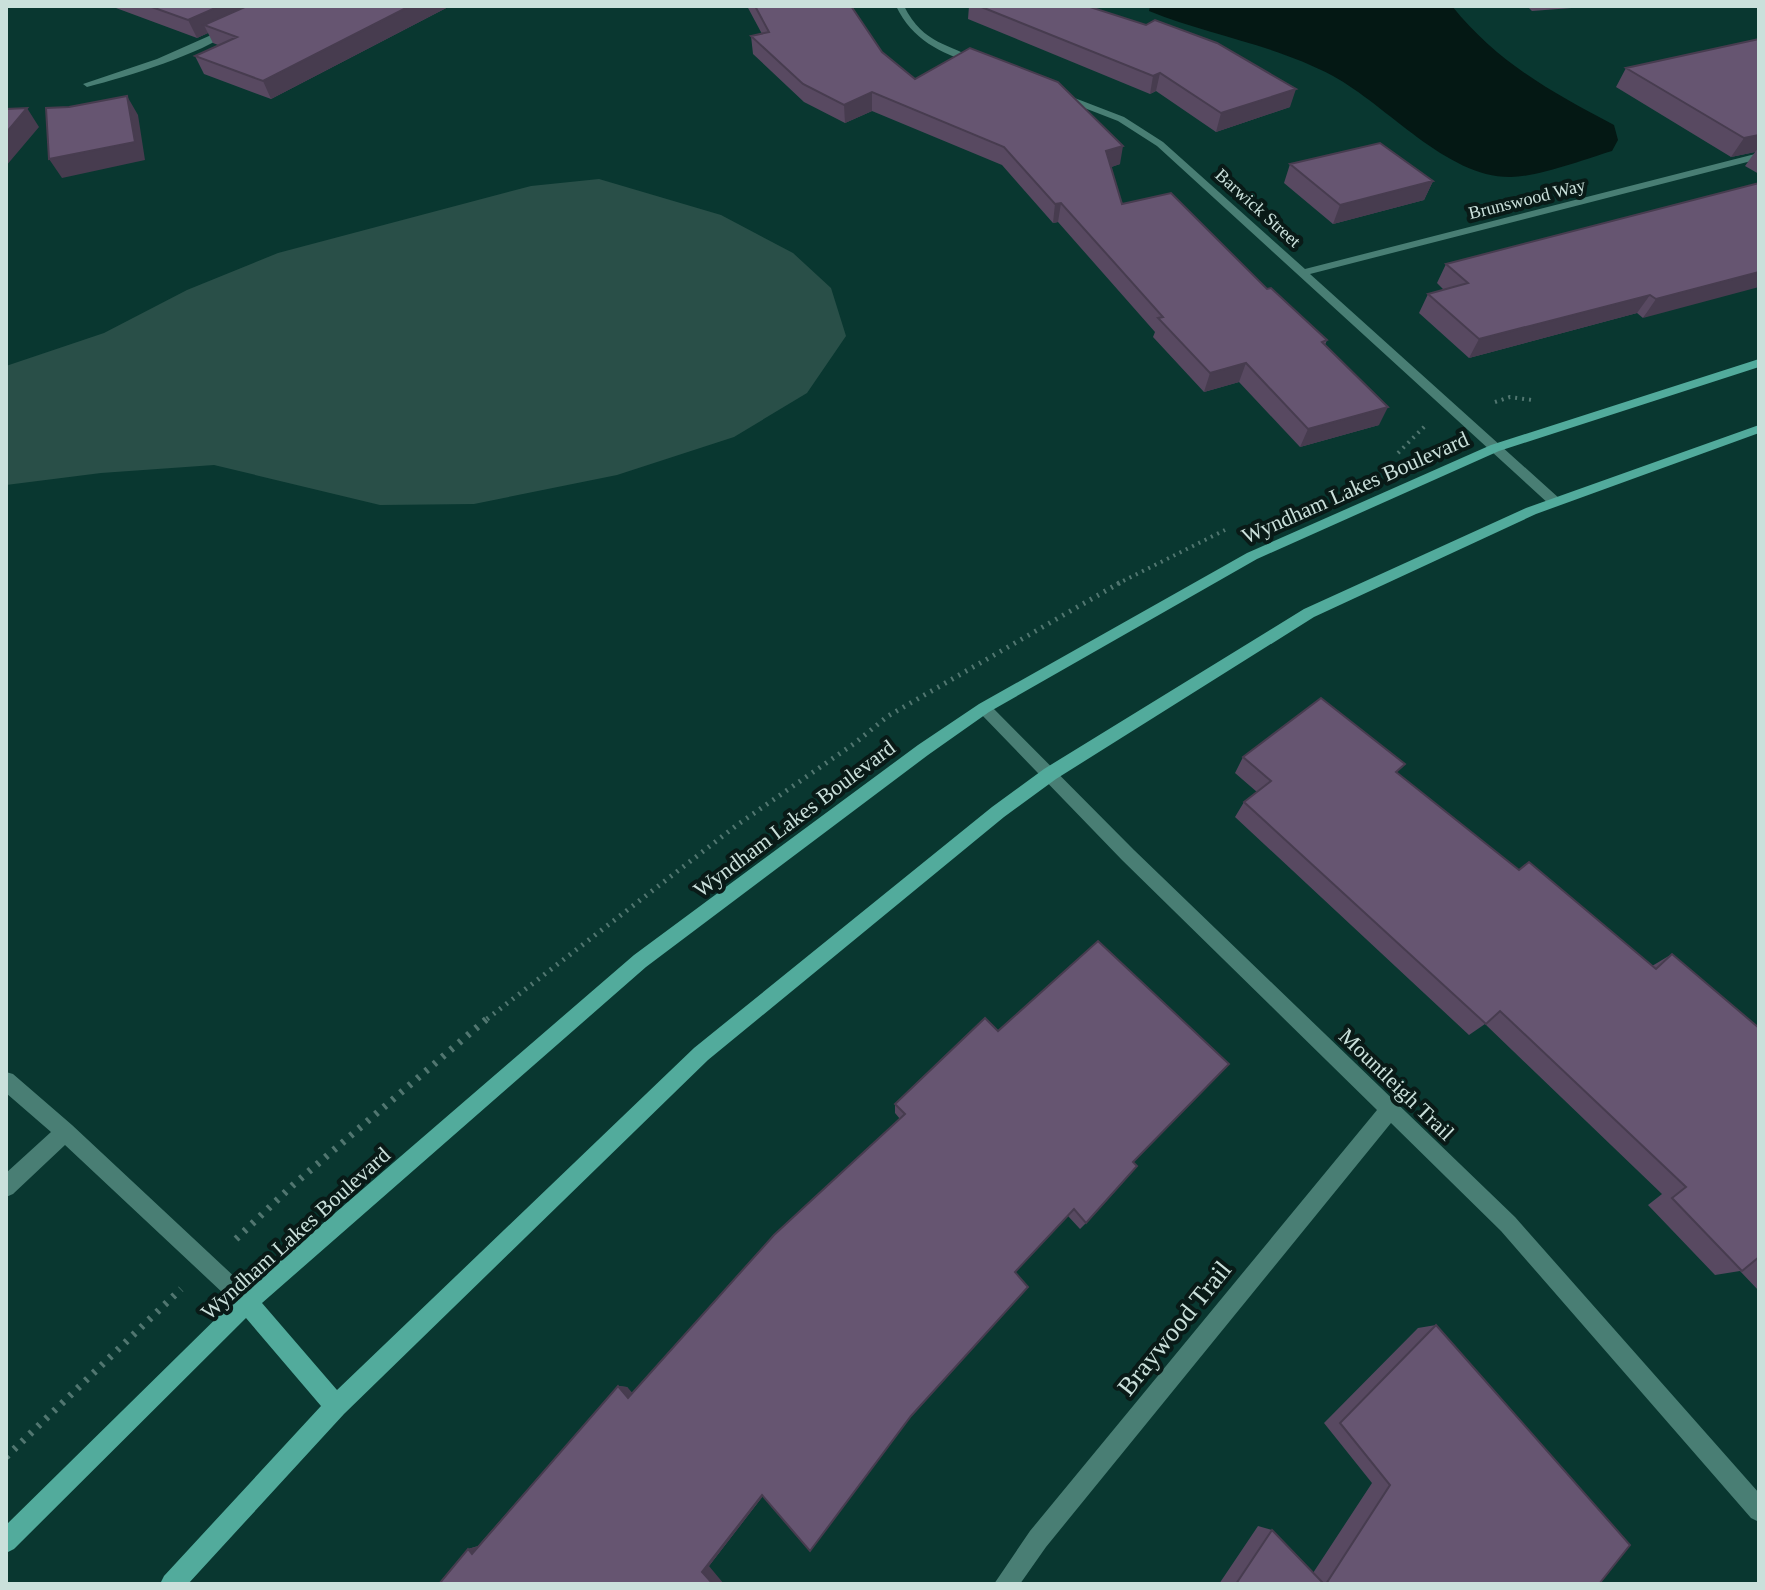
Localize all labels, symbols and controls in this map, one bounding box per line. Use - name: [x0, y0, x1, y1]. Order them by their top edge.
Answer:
- street label: Barwick Street: [1211, 165, 1305, 251]
- street label: Brunswood Way: [1466, 175, 1588, 223]
- street label: Wyndham Lakes Boulevard: [1238, 426, 1472, 549]
- street label: Wyndham Lakes Boulevard: [689, 735, 900, 902]
- street label: Mountleigh Trail: [1334, 1023, 1459, 1145]
- street label: Wyndham Lakes Boulevard: [196, 1142, 395, 1325]
- street label: Braywood Trail: [1112, 1255, 1237, 1401]

